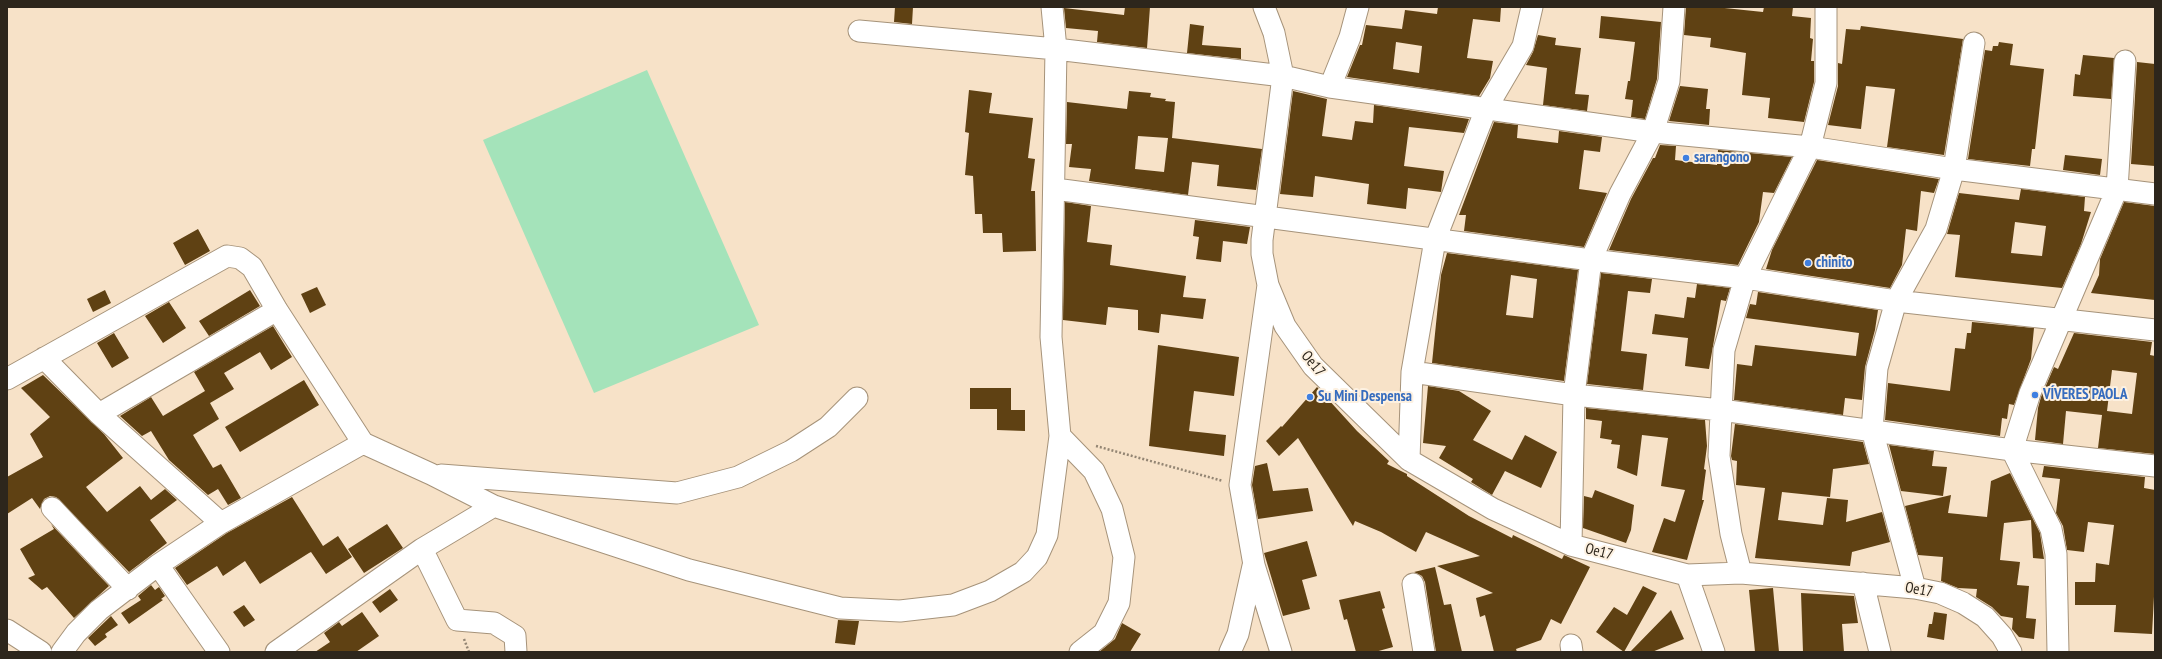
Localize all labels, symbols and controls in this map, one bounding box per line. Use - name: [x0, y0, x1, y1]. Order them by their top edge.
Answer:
- place label: sarangono: [1694, 149, 1749, 167]
- marker: sarangono: [1681, 153, 1691, 163]
- place label: chinito: [1816, 254, 1853, 272]
- marker: chinito: [1803, 258, 1813, 268]
- street label: Oe17: [1297, 348, 1329, 380]
- place label: VÍVERES PAOLA: [2043, 386, 2127, 404]
- place label: Su Mini Despensa: [1318, 388, 1412, 406]
- marker: VÍVERES PAOLA: [2030, 390, 2040, 400]
- marker: Su Mini Despensa: [1305, 392, 1315, 402]
- street label: Oe17: [1583, 540, 1615, 564]
- street label: Oe17: [1904, 579, 1934, 601]

